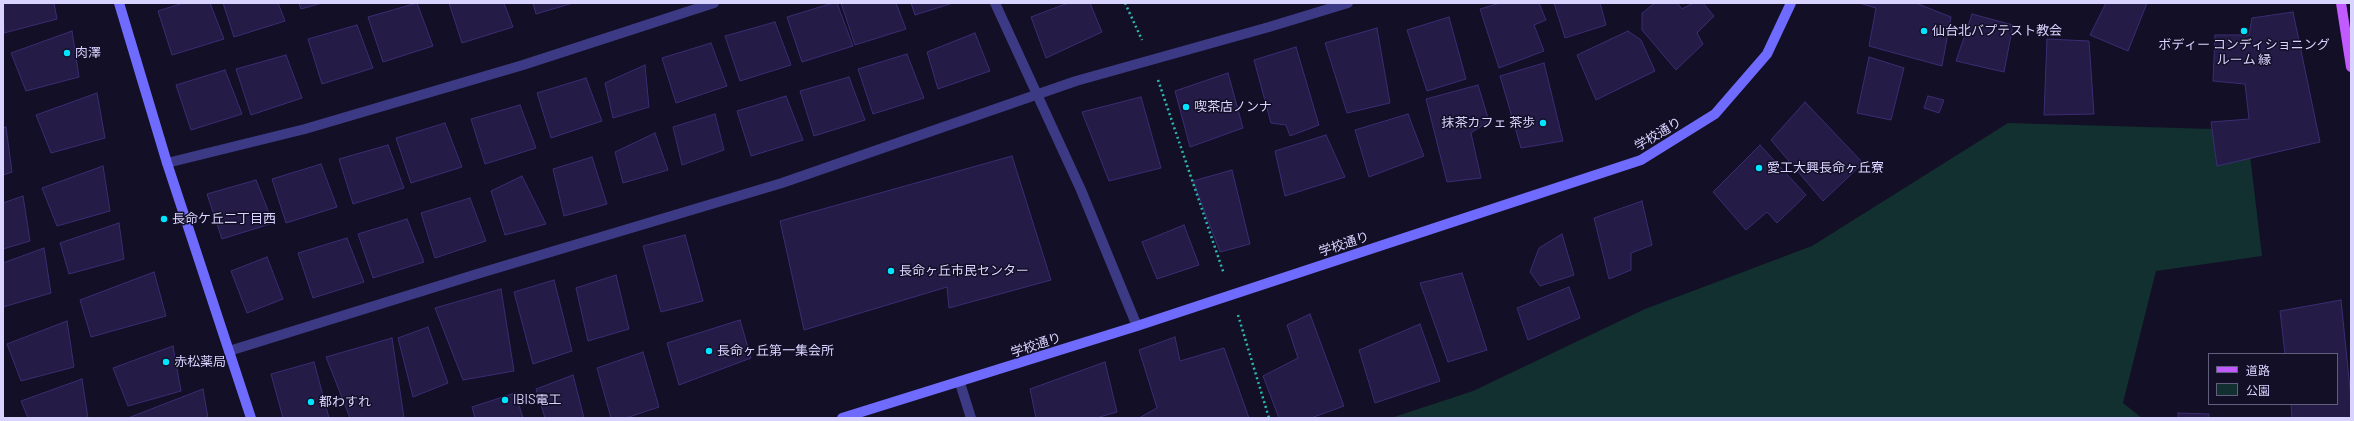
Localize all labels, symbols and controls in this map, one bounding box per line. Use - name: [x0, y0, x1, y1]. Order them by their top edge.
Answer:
- place label: 仙台北バプテスト教会: [1932, 23, 2062, 39]
- marker: 仙台北バプテスト教会: [1919, 26, 1929, 36]
- marker: ボディー コンディショニング ルーム 縁: [2239, 26, 2249, 36]
- place label: ボディー コンディショニング ルーム 縁: [2158, 37, 2330, 68]
- place label: 肉澤: [75, 45, 101, 61]
- marker: 肉澤: [62, 48, 72, 58]
- place label: 喫茶店ノンナ: [1194, 99, 1272, 115]
- marker: 喫茶店ノンナ: [1181, 102, 1191, 112]
- street label: 学校通り: [1632, 114, 1684, 154]
- place label: 抹茶カフェ 茶歩: [1441, 115, 1535, 131]
- marker: 抹茶カフェ 茶歩: [1538, 118, 1548, 128]
- place label: 愛工大興長命ヶ丘寮: [1767, 160, 1884, 176]
- marker: 愛工大興長命ヶ丘寮: [1754, 163, 1764, 173]
- place label: 長命ケ丘二丁目西: [172, 211, 276, 227]
- marker: 長命ケ丘二丁目西: [159, 214, 169, 224]
- street label: 学校通り: [1317, 229, 1371, 259]
- place label: 長命ヶ丘市民センター: [899, 263, 1029, 279]
- marker: 長命ヶ丘市民センター: [886, 266, 896, 276]
- street label: 学校通り: [1009, 330, 1063, 360]
- place label: 長命ヶ丘第一集会所: [717, 343, 834, 359]
- marker: 長命ヶ丘第一集会所: [704, 346, 714, 356]
- legend: [2208, 353, 2338, 405]
- place label: 赤松薬局: [174, 354, 226, 370]
- marker: 赤松薬局: [161, 357, 171, 367]
- text: 道路: [2246, 363, 2270, 377]
- text: 公園: [2246, 383, 2270, 397]
- place label: IBIS電工: [513, 392, 561, 408]
- place label: 都わすれ: [319, 394, 371, 410]
- marker: IBIS電工: [500, 395, 510, 405]
- marker: 都わすれ: [306, 397, 316, 407]

